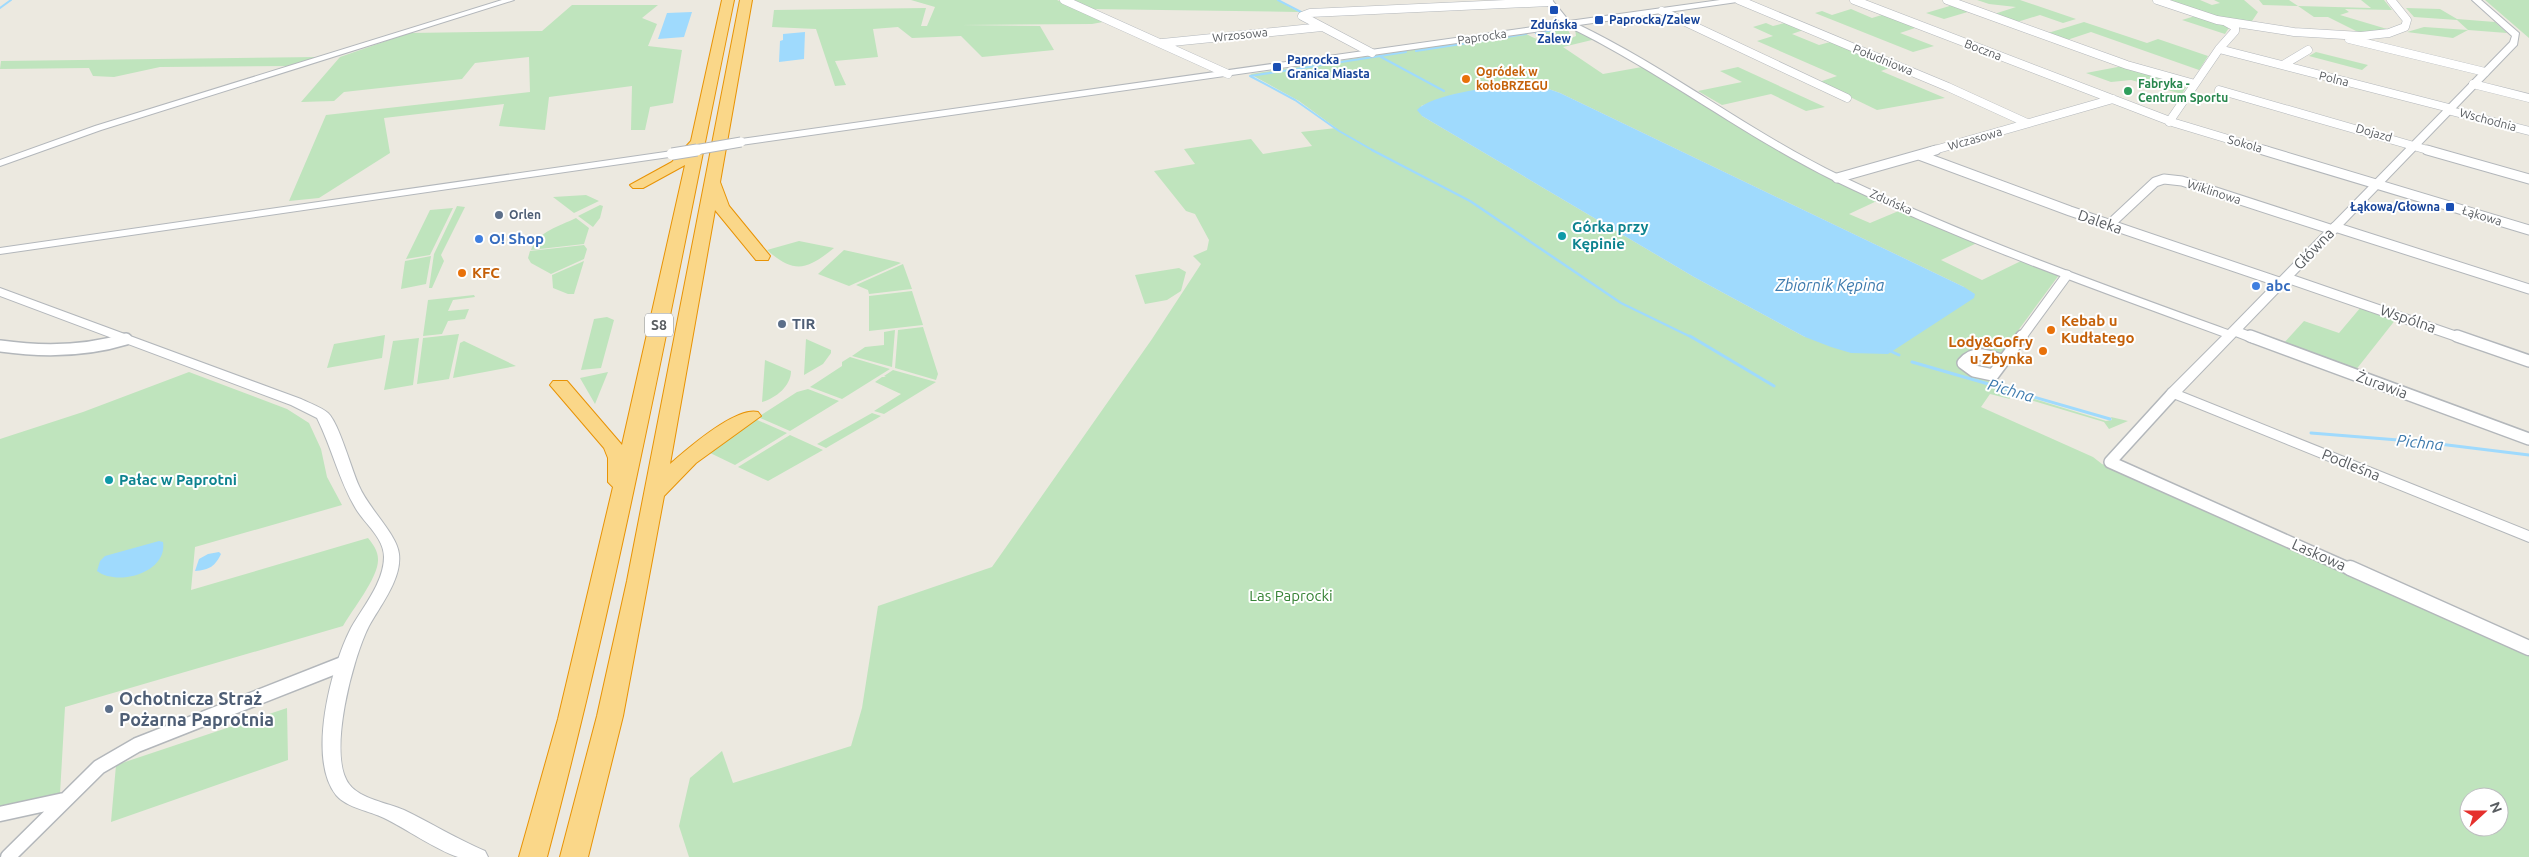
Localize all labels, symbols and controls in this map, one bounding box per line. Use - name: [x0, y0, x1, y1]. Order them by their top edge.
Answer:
- marker: Zduńska Zalew: [1548, 4, 1560, 16]
- place label: Paprocka/Zalew: [1609, 13, 1701, 26]
- marker: Paprocka/Zalew: [1593, 14, 1605, 26]
- place label: Zduńska Zalew: [1530, 18, 1578, 45]
- street label: Wrzosowa: [1212, 25, 1268, 44]
- street label: Paprocka: [1456, 27, 1507, 46]
- street label: Boczna: [1963, 37, 2004, 63]
- street label: Południowa: [1851, 42, 1915, 77]
- place label: Paprocka Granica Miasta: [1287, 53, 1370, 80]
- marker: Paprocka Granica Miasta: [1271, 61, 1283, 73]
- place label: Ogródek w kołoBRZEGU: [1476, 65, 1548, 92]
- street label: Polna: [2318, 69, 2350, 88]
- marker: Ogródek w kołoBRZEGU: [1460, 73, 1472, 85]
- place label: Fabryka - Centrum Sportu: [2138, 77, 2228, 104]
- marker: Fabryka - Centrum Sportu: [2122, 85, 2134, 97]
- street label: Wschodnia: [2458, 106, 2518, 133]
- street label: Dojazd: [2355, 121, 2394, 144]
- street label: Wczasowa: [1946, 125, 2004, 152]
- street label: Sokola: [2226, 132, 2264, 155]
- street label: Wiklinowa: [2186, 177, 2243, 206]
- street label: Zduńska: [1868, 186, 1914, 217]
- place label: Łąkowa/Głowna: [2350, 200, 2440, 214]
- marker: Łąkowa/Głowna: [2444, 201, 2456, 213]
- street label: Łąkowa: [2461, 203, 2504, 228]
- street label: Daleka: [2076, 206, 2125, 237]
- place label: Orlen: [509, 208, 541, 221]
- marker: Orlen: [493, 209, 505, 221]
- place label: Górka przy Kępinie: [1572, 218, 1648, 253]
- street label: Główna: [2290, 225, 2337, 273]
- place label: O! Shop: [489, 230, 544, 247]
- marker: Górka przy Kępinie: [1556, 230, 1568, 242]
- marker: O! Shop: [473, 233, 485, 245]
- place label: KFC: [472, 264, 500, 281]
- marker: KFC: [456, 267, 468, 279]
- water label: Zbiornik Kępina: [1775, 276, 1885, 294]
- place label: abc: [2266, 277, 2291, 294]
- marker: abc: [2250, 280, 2262, 292]
- street label: Wspólna: [2378, 301, 2438, 336]
- place label: Kebab u Kudłatego: [2061, 312, 2135, 346]
- road number: S8: [645, 314, 673, 336]
- place label: TIR: [792, 315, 816, 332]
- marker: TIR: [776, 318, 788, 330]
- marker: Kebab u Kudłatego: [2045, 324, 2057, 336]
- place label: Lody&Gofry u Zbynka: [1948, 333, 2033, 367]
- marker: Lody&Gofry u Zbynka: [2037, 345, 2049, 357]
- street label: Żurawia: [2354, 367, 2410, 402]
- water label: Pichna: [1986, 375, 2037, 405]
- water label: Pichna: [2396, 431, 2445, 453]
- street label: Podleśna: [2320, 445, 2383, 484]
- place label: Pałac w Paprotni: [119, 471, 237, 488]
- marker: Pałac w Paprotni: [103, 474, 115, 486]
- street label: Laskowa: [2290, 535, 2349, 574]
- park label: Las Paprocki: [1249, 587, 1333, 604]
- place label: Ochotnicza Straż Pożarna Paprotnia: [119, 688, 274, 729]
- marker: Ochotnicza Straż Pożarna Paprotnia: [103, 703, 115, 715]
- north arrow: [2459, 787, 2509, 837]
- text: N: [2487, 800, 2505, 815]

